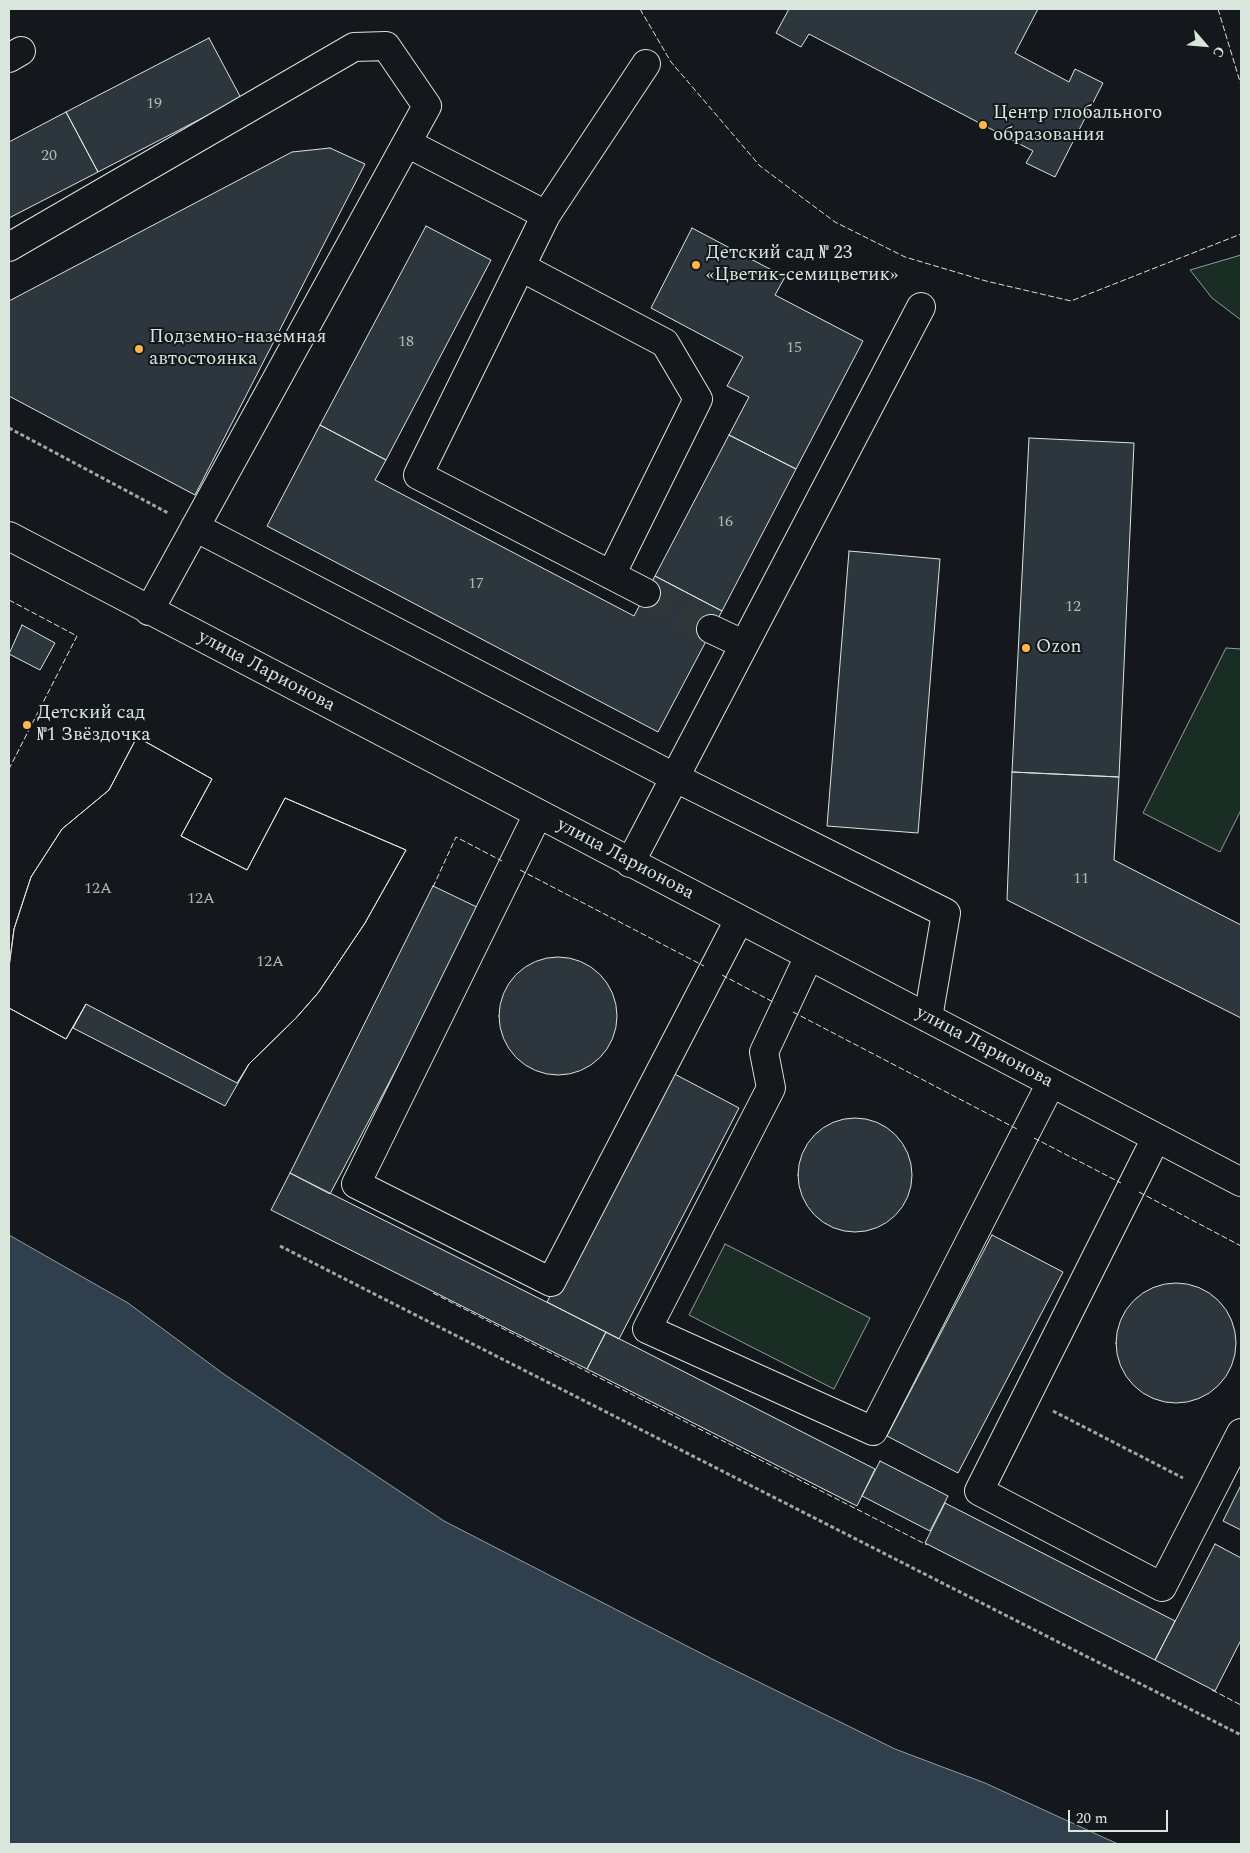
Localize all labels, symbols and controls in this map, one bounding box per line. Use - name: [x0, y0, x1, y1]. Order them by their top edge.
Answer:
- north arrow: [1180, 20, 1230, 70]
- text: С: [1207, 43, 1230, 61]
- house number: 19: [146, 95, 162, 115]
- place label: Центр глобального образования: [993, 103, 1162, 147]
- marker: Центр глобального образования: [977, 119, 989, 131]
- house number: 20: [41, 147, 57, 167]
- place label: Детский сад № 23 «Цветик-семицветик»: [706, 243, 898, 287]
- marker: Детский сад № 23 «Цветик-семицветик»: [690, 259, 702, 271]
- place label: Подземно-наземная автостоянка: [149, 327, 326, 371]
- house number: 18: [398, 333, 414, 353]
- house number: 15: [786, 339, 802, 359]
- marker: Подземно-наземная автостоянка: [133, 343, 145, 355]
- house number: 16: [717, 513, 733, 533]
- house number: 17: [468, 575, 484, 595]
- house number: 12: [1065, 598, 1081, 618]
- street label: улица Ларионова: [193, 626, 339, 718]
- place label: Ozon: [1036, 637, 1082, 659]
- marker: Ozon: [1020, 642, 1032, 654]
- place label: Детский сад №1 Звёздочка: [37, 703, 151, 747]
- marker: Детский сад №1 Звёздочка: [21, 719, 33, 731]
- street label: улица Ларионова: [552, 814, 698, 906]
- house number: 11: [1073, 870, 1089, 890]
- house number: 12А: [84, 880, 112, 900]
- house number: 12А: [187, 890, 215, 910]
- house number: 12А: [256, 953, 284, 973]
- street label: улица Ларионова: [911, 1002, 1057, 1094]
- scale bar: [1070, 1800, 1170, 1832]
- text: 20 m: [1076, 1807, 1108, 1830]

